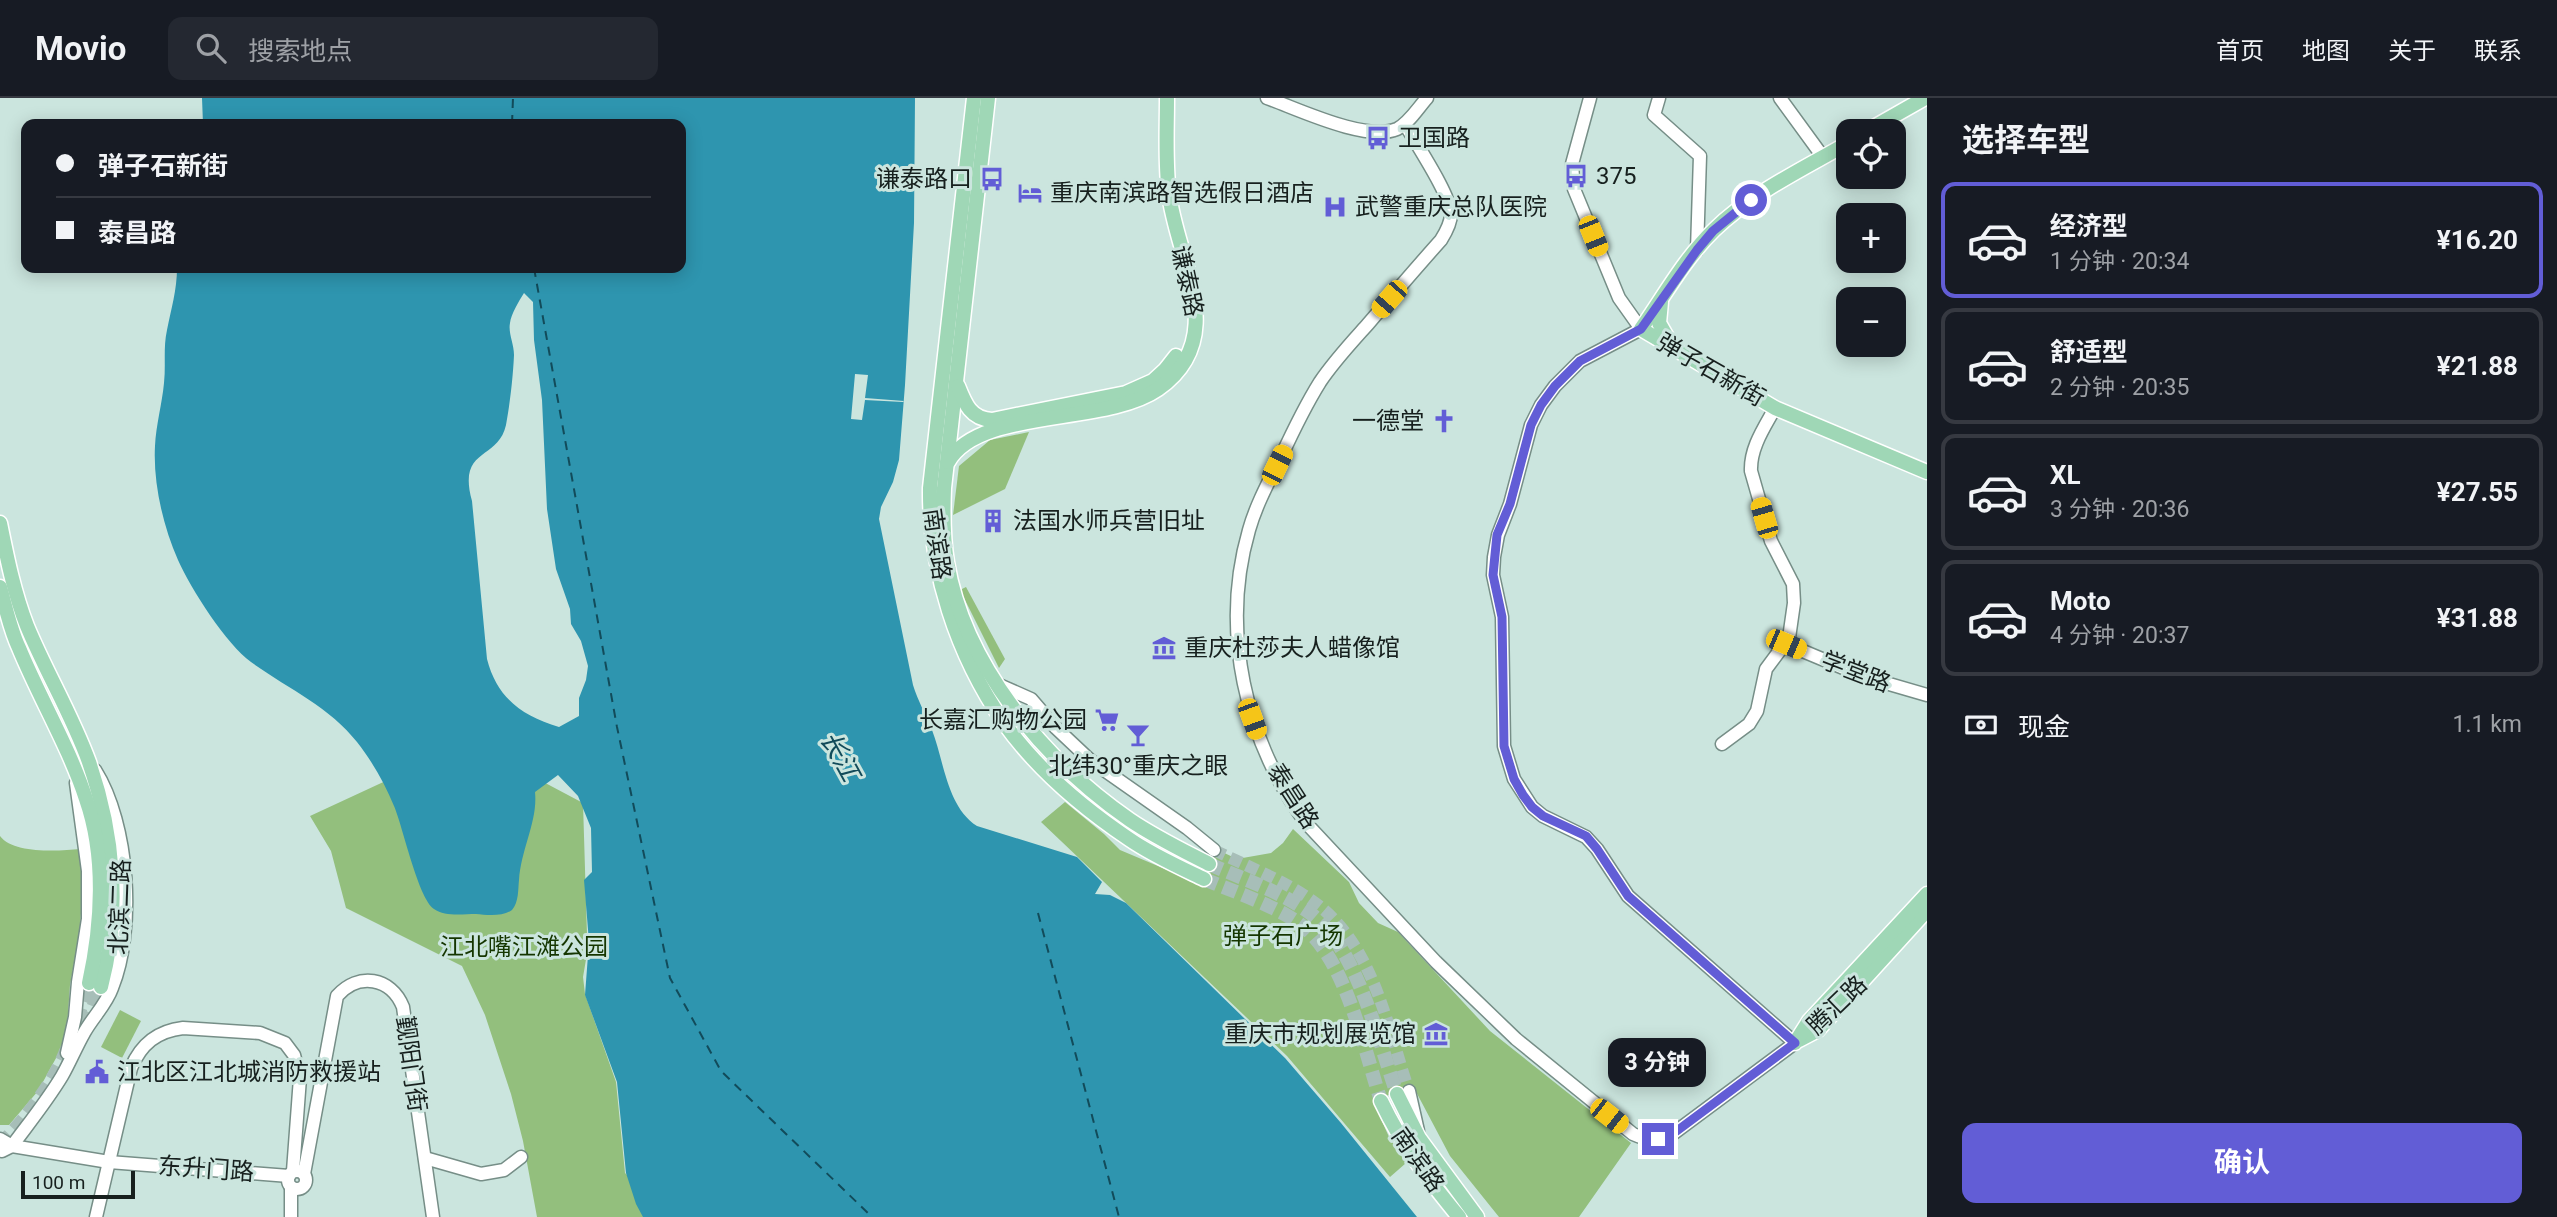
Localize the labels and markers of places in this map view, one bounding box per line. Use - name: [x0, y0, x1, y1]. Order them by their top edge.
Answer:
- bus stop icon: 卫国路: [1364, 124, 1392, 152]
- place label: 卫国路: [1398, 124, 1470, 152]
- bus stop icon: 375: [1562, 162, 1590, 190]
- place label: 375: [1596, 162, 1636, 190]
- place label: 谦泰路口: [876, 165, 972, 193]
- bus stop icon: 谦泰路口: [978, 165, 1006, 193]
- hotel icon: 重庆南滨路智选假日酒店: [1016, 179, 1044, 207]
- place label: 重庆南滨路智选假日酒店: [1050, 179, 1314, 207]
- hospital icon: 武警重庆总队医院: [1321, 193, 1349, 221]
- place label: 武警重庆总队医院: [1355, 193, 1547, 221]
- place label: 一德堂: [1352, 407, 1424, 435]
- church icon: 一德堂: [1430, 407, 1458, 435]
- building icon: 法国水师兵营旧址: [979, 507, 1007, 535]
- place label: 法国水师兵营旧址: [1013, 507, 1205, 535]
- museum icon: 重庆杜莎夫人蜡像馆: [1150, 634, 1178, 662]
- place label: 重庆杜莎夫人蜡像馆: [1184, 634, 1400, 662]
- place label: 长嘉汇购物公园: [919, 706, 1087, 734]
- supermarket icon: 长嘉汇购物公园: [1093, 706, 1121, 734]
- bar icon: 北纬30°重庆之眼: [1124, 721, 1152, 749]
- place label: 北纬30°重庆之眼: [1048, 752, 1228, 780]
- place label: 重庆市规划展览馆: [1224, 1020, 1416, 1048]
- museum icon: 重庆市规划展览馆: [1422, 1020, 1450, 1048]
- public building icon: 江北区江北城消防救援站: [83, 1058, 111, 1086]
- place label: 江北区江北城消防救援站: [117, 1058, 381, 1086]

